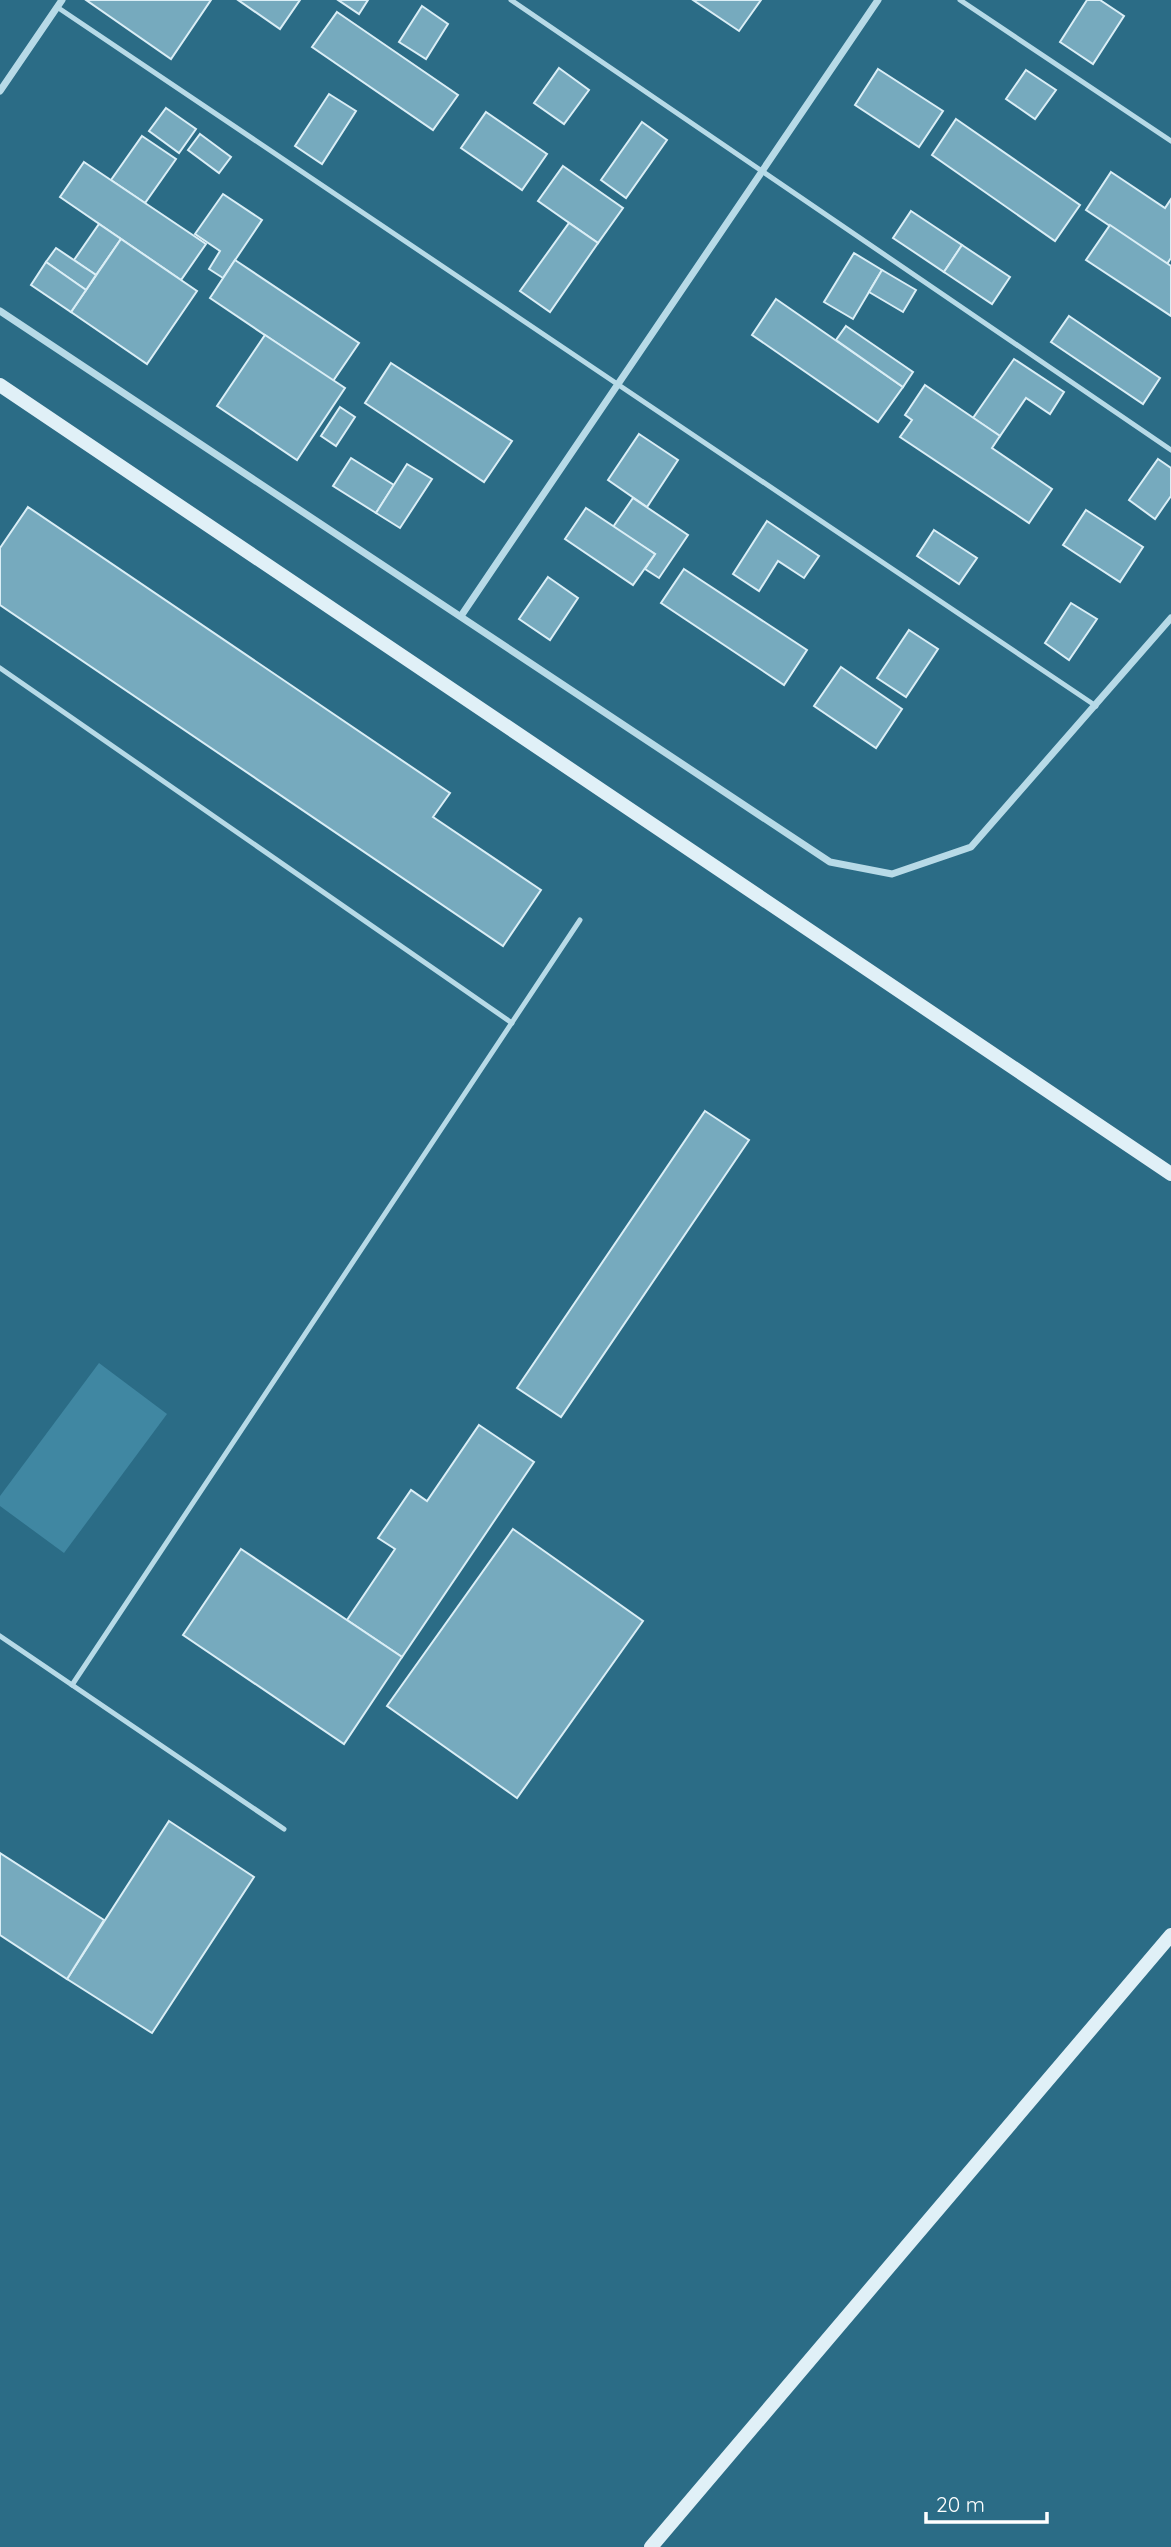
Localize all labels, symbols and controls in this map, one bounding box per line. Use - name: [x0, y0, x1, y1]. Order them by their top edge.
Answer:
- scale bar: [926, 2480, 1047, 2524]
- text: 20 m: [936, 2491, 985, 2517]

